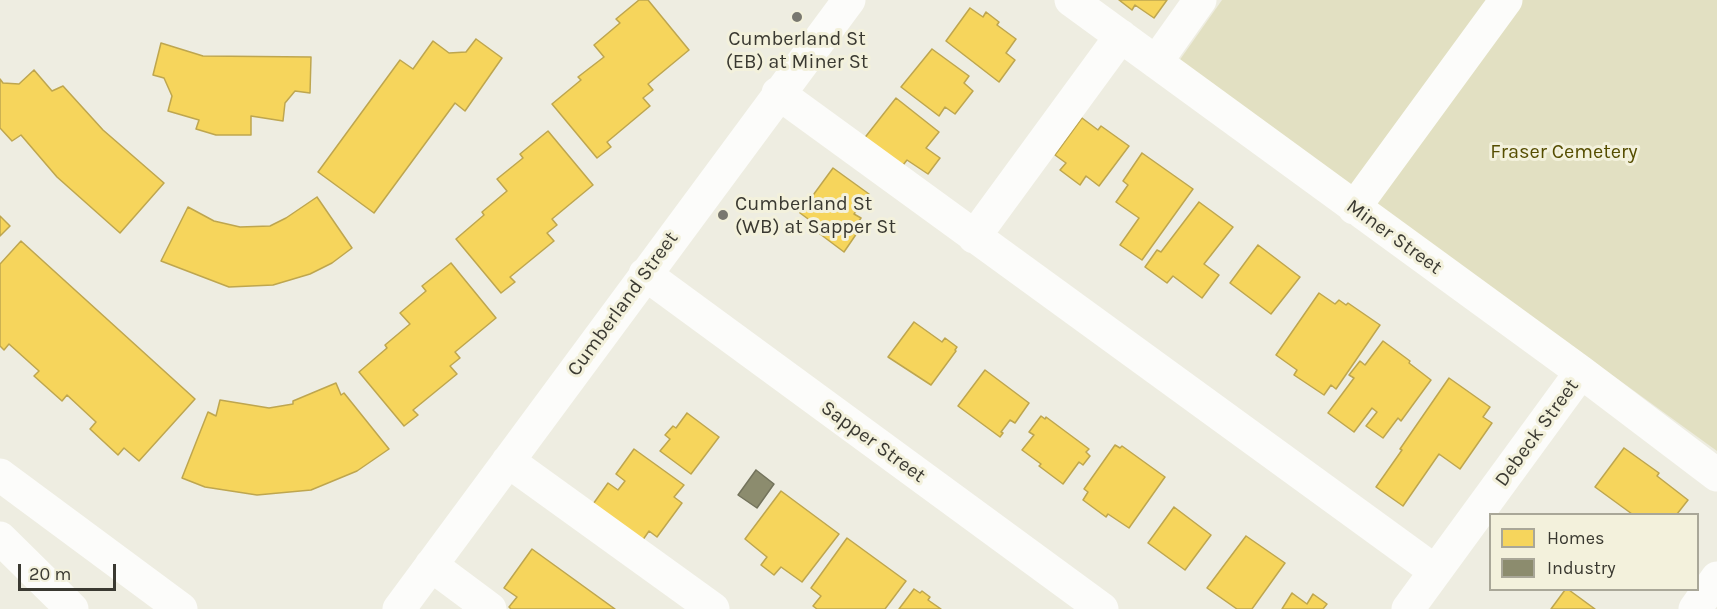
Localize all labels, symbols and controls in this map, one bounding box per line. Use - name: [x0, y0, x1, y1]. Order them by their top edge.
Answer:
- marker: Cumberland St (EB) at Miner St: [790, 10, 804, 24]
- place label: Cumberland St (EB) at Miner St: [726, 27, 868, 74]
- park label: Fraser Cemetery: [1490, 140, 1638, 164]
- place label: Cumberland St (WB) at Sapper St: [735, 192, 896, 239]
- street label: Miner Street: [1342, 194, 1446, 280]
- marker: Cumberland St (WB) at Sapper St: [716, 208, 730, 222]
- street label: Cumberland Street: [563, 227, 683, 381]
- street label: Debeck Street: [1490, 375, 1584, 491]
- street label: Sapper Street: [816, 396, 930, 488]
- legend: [1489, 513, 1699, 591]
- text: Homes: [1547, 527, 1604, 549]
- scale bar: [21, 552, 118, 590]
- text: Industry: [1547, 557, 1616, 579]
- text: 20 m: [29, 563, 71, 585]

